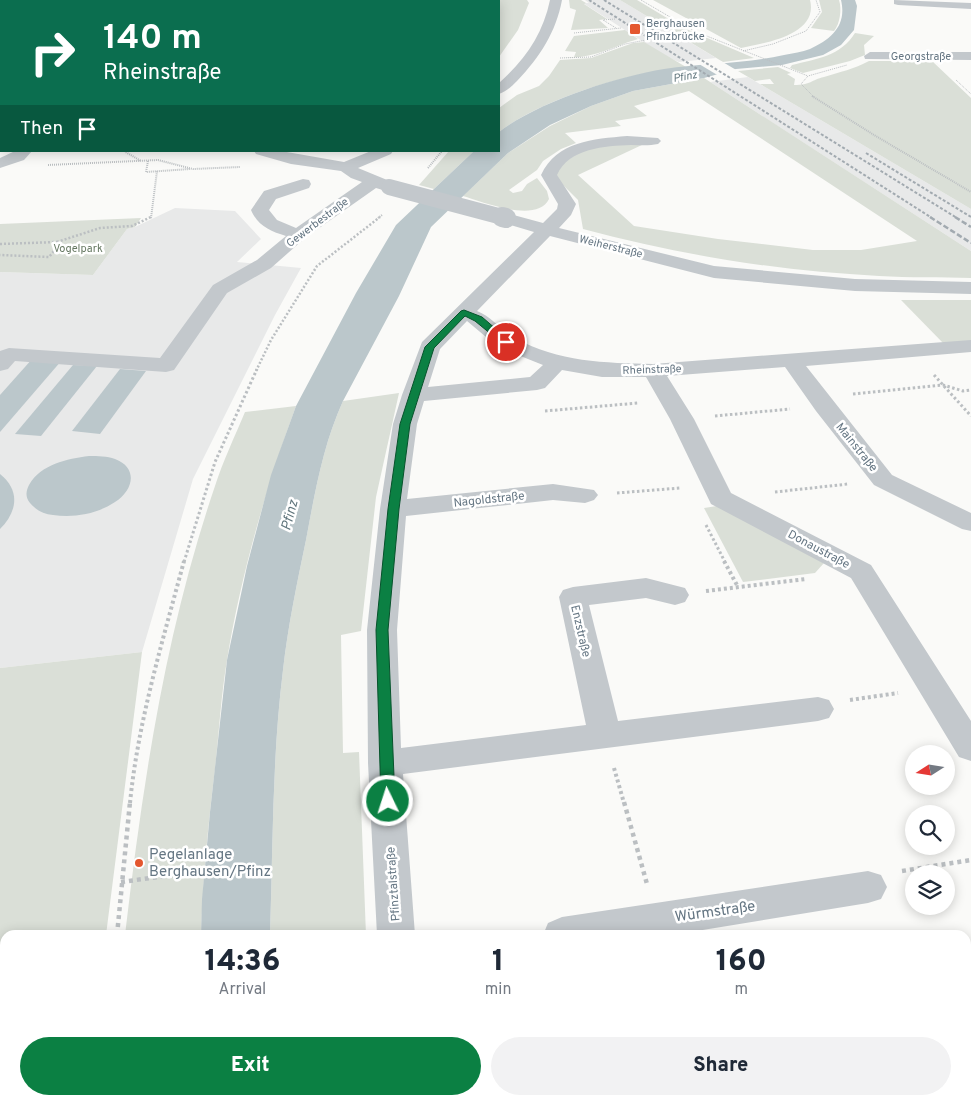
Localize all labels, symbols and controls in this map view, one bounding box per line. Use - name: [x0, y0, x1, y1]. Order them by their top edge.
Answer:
- text: 140 m: [103, 17, 202, 61]
- place label: Berghausen Pfinzbrücke: [646, 17, 705, 44]
- icon: right: [20, 20, 85, 85]
- marker: Berghausen Pfinzbrücke: [628, 22, 642, 36]
- street label: Georgstraße: [891, 50, 951, 64]
- text: Rheinstraße: [103, 60, 221, 87]
- water label: Pfinz: [672, 68, 699, 86]
- icon: arrive: [73, 115, 101, 143]
- text: Then: [20, 117, 63, 141]
- street label: Gewerbestraße: [284, 195, 351, 251]
- street label: Weiherstraße: [578, 232, 644, 262]
- park label: Vogelpark: [53, 242, 103, 256]
- pin: [485, 321, 527, 363]
- icon: arrive: [492, 328, 520, 356]
- street label: Rheinstraße: [622, 362, 682, 378]
- street label: Mainstraße: [832, 420, 881, 476]
- street label: Nagoldstraße: [453, 488, 525, 512]
- water label: Pfinz: [278, 497, 303, 532]
- street label: Donaustraße: [785, 527, 852, 573]
- street label: Enzstraße: [566, 603, 594, 659]
- north arrow: [905, 745, 955, 795]
- map controls: [905, 745, 955, 915]
- position arrow: [361, 774, 413, 826]
- button: search: [905, 805, 955, 855]
- place label: Pegelanlage Berghausen/Pfinz: [149, 846, 271, 882]
- street label: Pfinztalstraße: [383, 846, 405, 922]
- marker: Pegelanlage Berghausen/Pfinz: [133, 857, 145, 869]
- button: layers: [905, 865, 955, 915]
- street label: Würmstraße: [674, 897, 757, 928]
- text: 14:36: [204, 944, 280, 981]
- text: 1: [492, 944, 504, 981]
- text: 160: [716, 944, 767, 981]
- text: Arrival: [219, 980, 266, 1000]
- text: min: [485, 980, 511, 1000]
- text: m: [734, 980, 748, 1000]
- button: Exit: [20, 1037, 481, 1095]
- button: Share: [491, 1037, 951, 1095]

